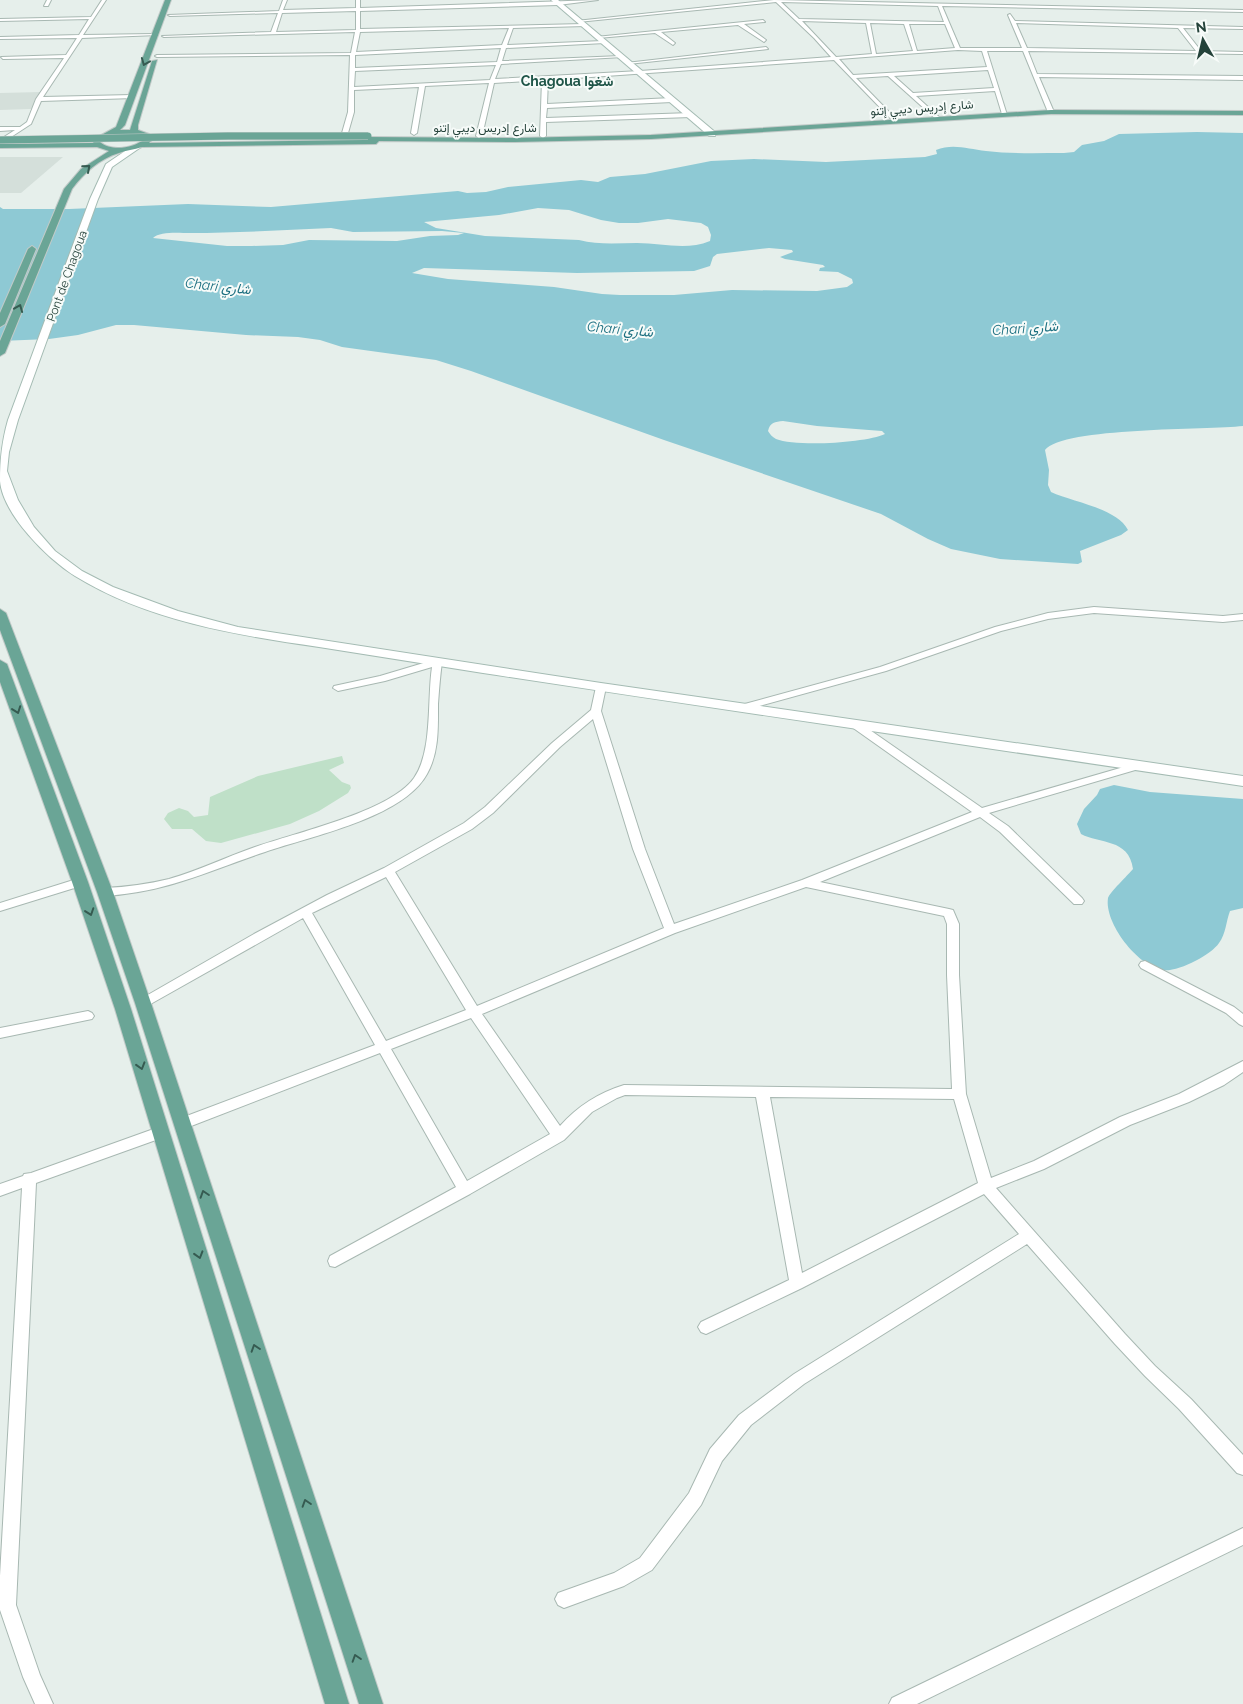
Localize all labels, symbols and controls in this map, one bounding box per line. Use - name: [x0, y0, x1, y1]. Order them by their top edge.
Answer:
- north arrow: [1178, 15, 1228, 65]
- text: N: [1195, 18, 1208, 36]
- one-way arrow: [141, 57, 151, 66]
- district label: Chagoua شغوا: [521, 73, 613, 90]
- street label: شارع إدريس ديبي إتنو: [870, 97, 974, 122]
- street label: شارع إدريس ديبي إتنو: [433, 121, 537, 138]
- one-way arrow: [81, 165, 90, 174]
- street label: Pont de Chagoua: [44, 228, 90, 324]
- water label: Chari شاري: [184, 275, 253, 301]
- one-way arrow: [12, 304, 23, 313]
- water label: Chari شاري: [586, 318, 655, 344]
- water label: Chari شاري: [992, 318, 1060, 342]
- one-way arrow: [11, 705, 21, 714]
- one-way arrow: [84, 907, 94, 916]
- one-way arrow: [136, 1062, 146, 1070]
- one-way arrow: [200, 1190, 210, 1199]
- one-way arrow: [194, 1250, 204, 1259]
- one-way arrow: [251, 1345, 261, 1353]
- one-way arrow: [302, 1499, 312, 1508]
- one-way arrow: [351, 1654, 361, 1662]

